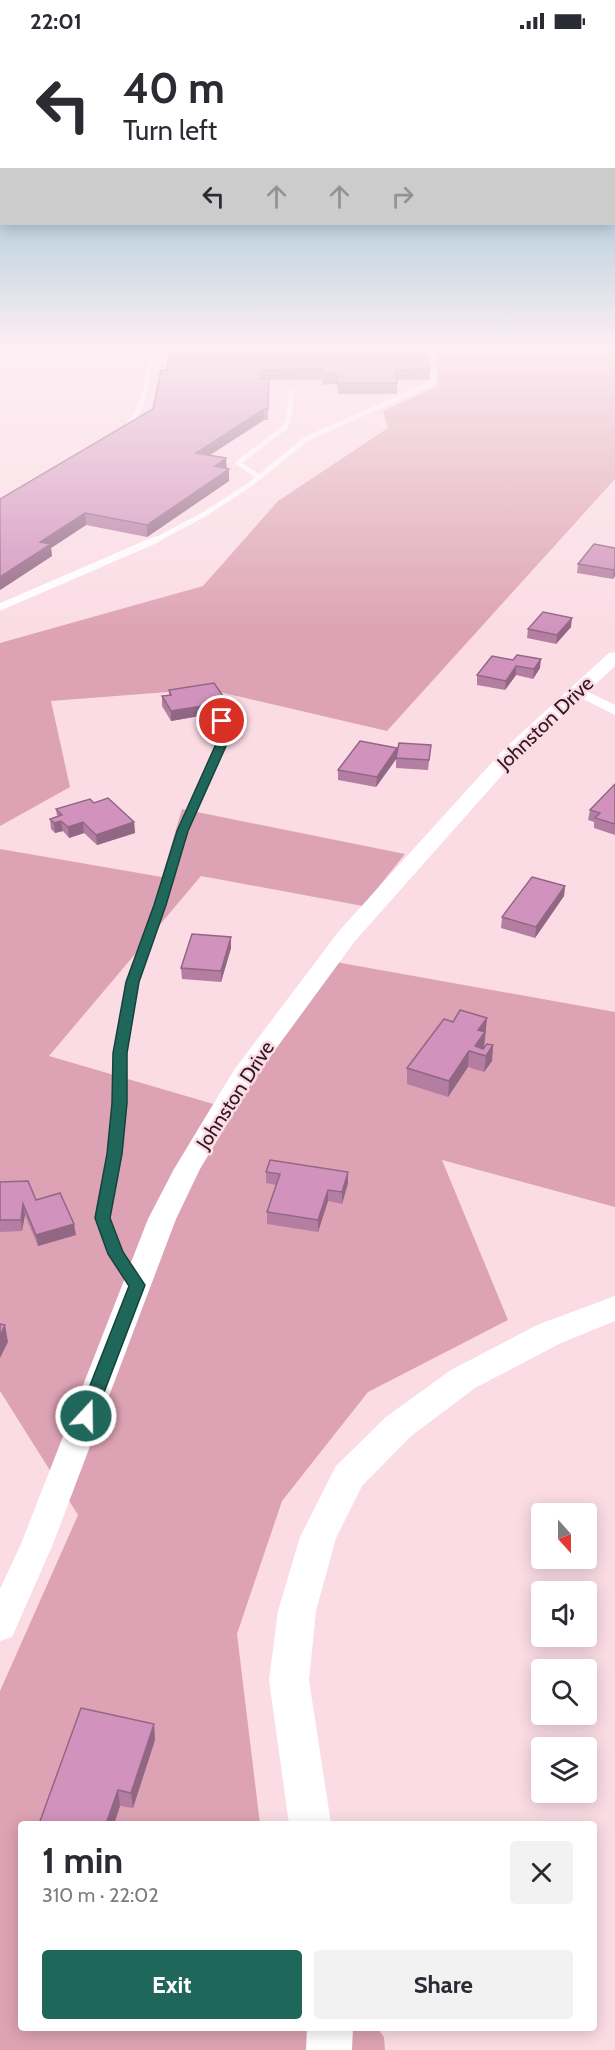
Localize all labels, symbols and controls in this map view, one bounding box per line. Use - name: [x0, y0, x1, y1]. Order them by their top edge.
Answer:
- text: 22:01: [30, 8, 82, 35]
- text: 40 m: [123, 62, 225, 114]
- icon: left: [24, 66, 102, 144]
- text: Turn left: [123, 114, 217, 147]
- icon: left: [197, 180, 230, 213]
- icon: ahead: [260, 180, 293, 213]
- icon: ahead: [323, 180, 356, 213]
- icon: right: [386, 180, 419, 213]
- street label: Johnston Drive: [491, 671, 598, 776]
- pin: [196, 695, 247, 746]
- icon: arrive: [205, 704, 238, 737]
- street label: Johnston Drive: [191, 1036, 279, 1155]
- position arrow: [54, 1384, 118, 1448]
- north arrow: [531, 1503, 597, 1569]
- map controls: [531, 1503, 597, 1803]
- button: sound: [531, 1581, 597, 1647]
- button: search: [531, 1659, 597, 1725]
- button: layers: [531, 1737, 597, 1803]
- text: 1 min: [42, 1838, 123, 1882]
- button: close: [510, 1841, 573, 1904]
- text: 310 m · 22:02: [42, 1883, 159, 1907]
- button: Exit: [42, 1950, 302, 2019]
- button: Share: [314, 1950, 573, 2019]

